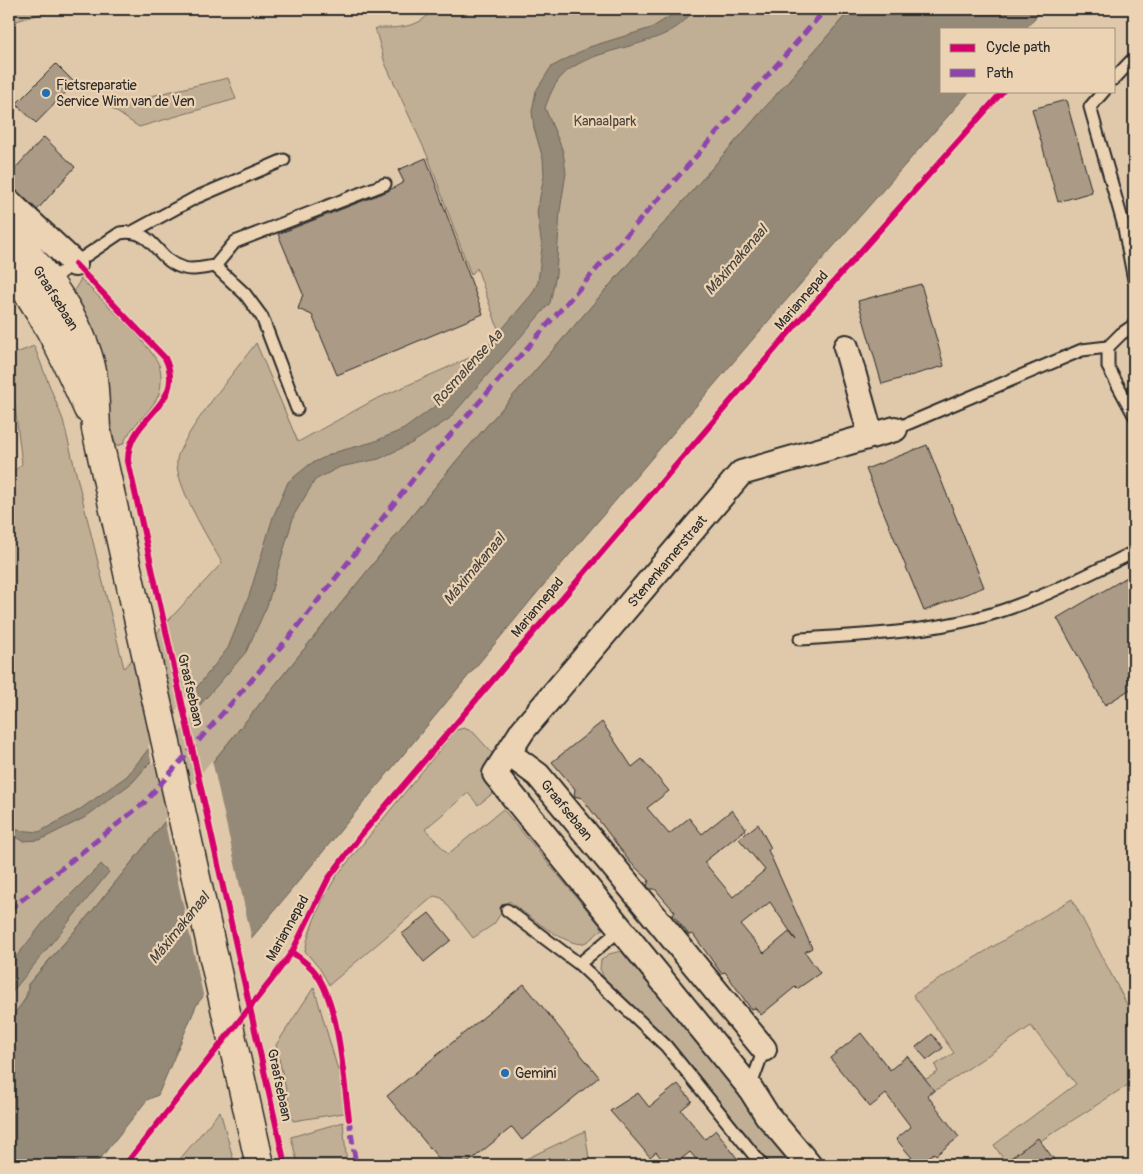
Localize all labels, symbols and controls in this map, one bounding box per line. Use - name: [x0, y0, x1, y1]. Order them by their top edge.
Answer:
- legend: [940, 28, 1116, 92]
- text: Cycle path: [986, 38, 1050, 57]
- text: Path: [986, 64, 1013, 83]
- place label: Fietsreparatie Service Wim van de Ven: [56, 77, 195, 110]
- marker: Fietsreparatie Service Wim van de Ven: [40, 87, 52, 99]
- park label: Kanaalpark: [574, 113, 637, 130]
- water label: Máximakanaal: [701, 220, 773, 299]
- street label: Graafsebaan: [29, 263, 82, 334]
- street label: Mariannepad: [771, 267, 832, 333]
- water label: Rosmalense Aa: [428, 325, 507, 411]
- street label: Stenenkamerstraat: [624, 512, 711, 611]
- water label: Máximakanaal: [439, 529, 510, 609]
- street label: Mariannepad: [507, 574, 567, 641]
- street label: Graafsebaan: [174, 652, 207, 728]
- street label: Graafsebaan: [537, 776, 596, 844]
- water label: Máximakanaal: [145, 888, 215, 968]
- street label: Mariannepad: [262, 892, 313, 964]
- street label: Graafsebaan: [264, 1047, 295, 1123]
- place label: Gemini: [515, 1065, 557, 1082]
- marker: Gemini: [499, 1067, 511, 1079]

